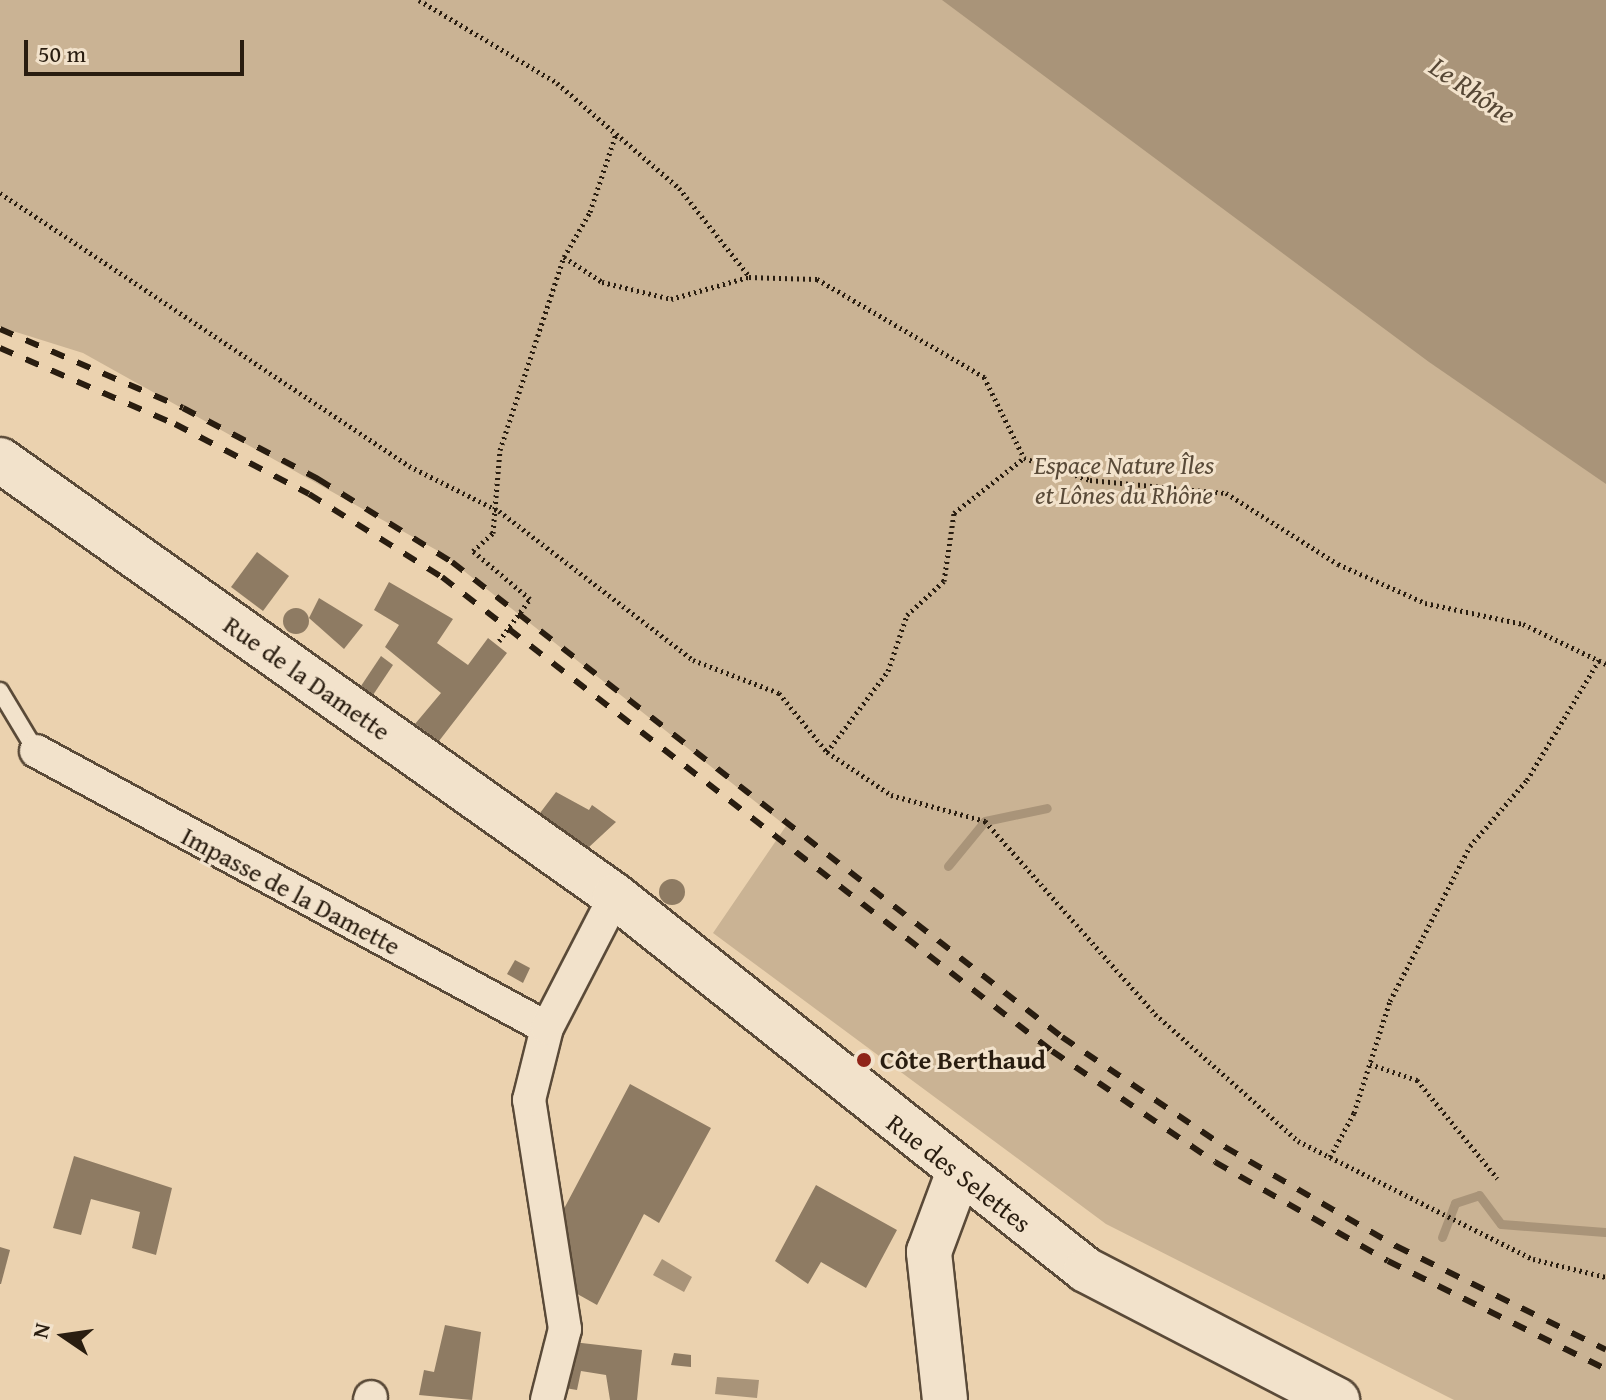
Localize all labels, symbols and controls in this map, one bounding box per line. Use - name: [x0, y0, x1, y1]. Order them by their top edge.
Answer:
- scale bar: [28, 24, 248, 74]
- text: 50 m: [38, 36, 86, 71]
- water label: Le Rhône: [1424, 49, 1522, 131]
- park label: Espace Nature Îles et Lônes du Rhône: [1034, 449, 1214, 510]
- street label: Rue de la Damette: [218, 609, 396, 747]
- street label: Impasse de la Damette: [176, 820, 406, 962]
- place label: Côte Berthaud: [880, 1044, 1046, 1076]
- marker: Côte Berthaud: [855, 1051, 873, 1069]
- street label: Rue des Selettes: [881, 1107, 1037, 1239]
- north arrow: [24, 1296, 104, 1376]
- text: N: [23, 1320, 58, 1341]

